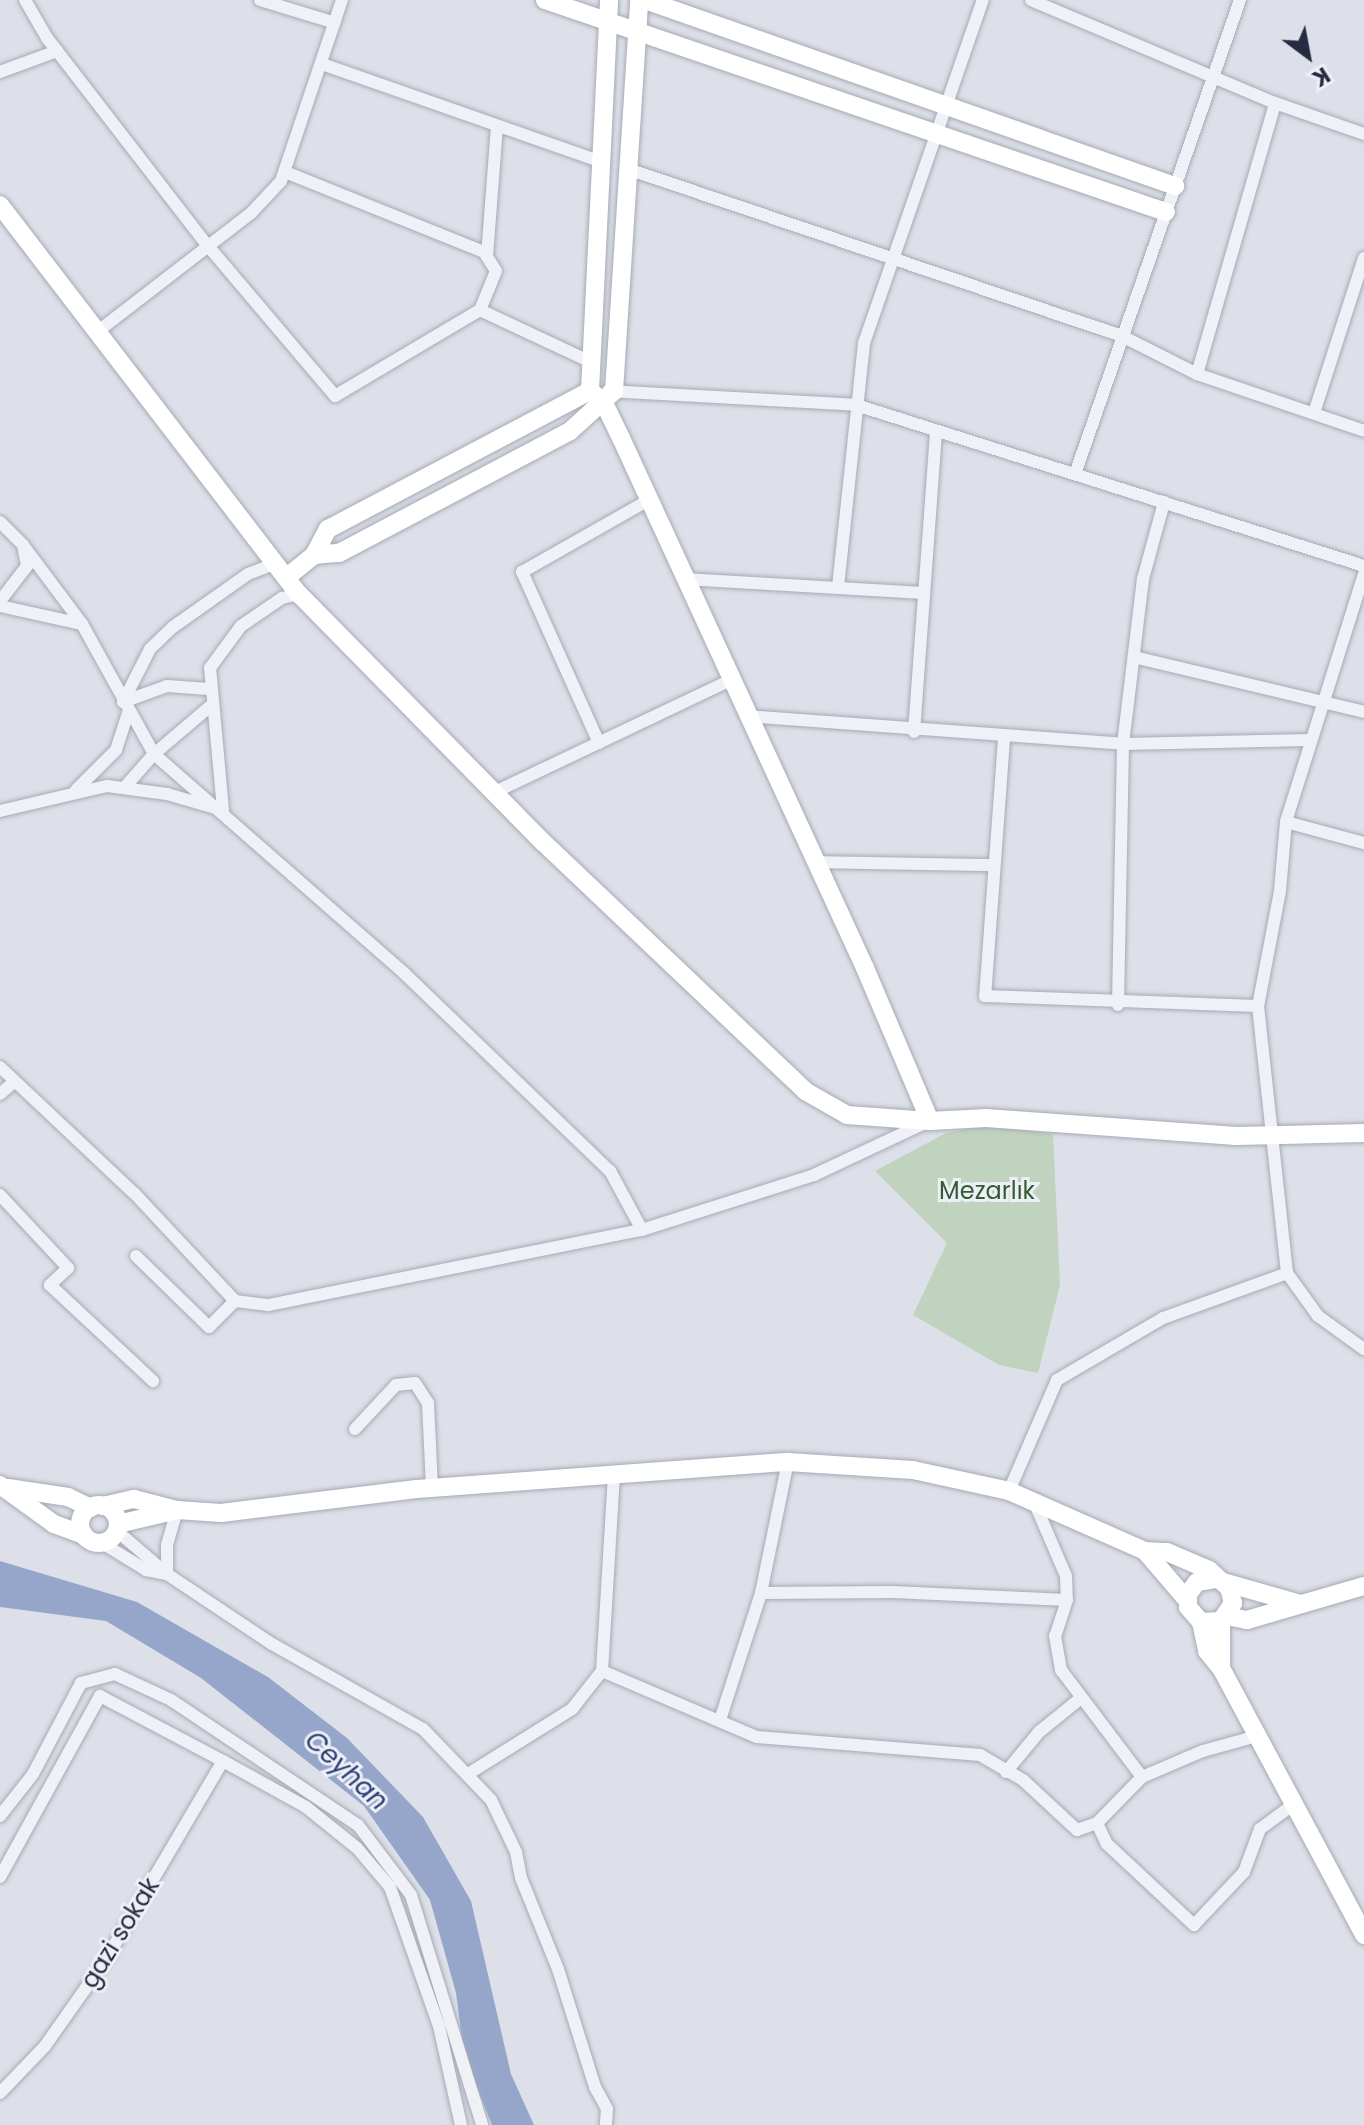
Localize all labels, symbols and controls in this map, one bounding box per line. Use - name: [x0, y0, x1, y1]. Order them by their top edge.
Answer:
- north arrow: [1268, 16, 1348, 96]
- text: K: [1306, 60, 1336, 94]
- park label: Mezarlık: [939, 1177, 1035, 1205]
- water label: Ceyhan: [298, 1725, 394, 1817]
- street label: gazi sokak: [75, 1873, 165, 1993]

